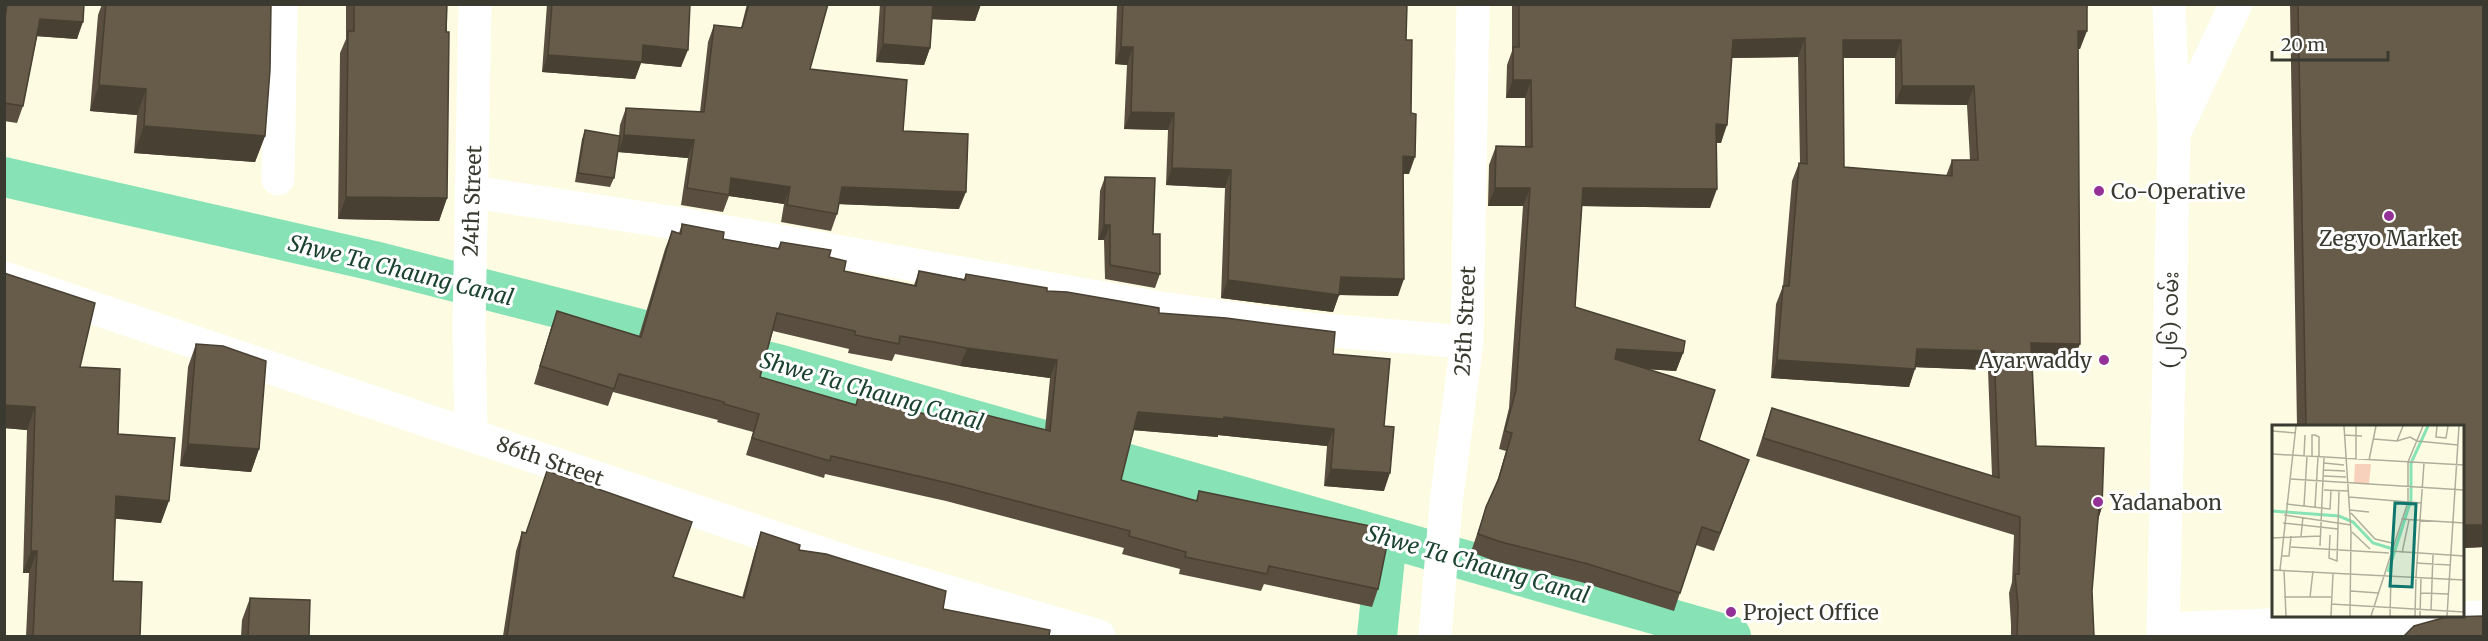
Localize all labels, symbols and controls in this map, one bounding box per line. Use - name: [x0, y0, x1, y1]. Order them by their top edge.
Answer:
- scale bar: [2272, 24, 2388, 62]
- text: 20 m: [2281, 33, 2325, 56]
- street label: 24th Street: [457, 145, 487, 257]
- place label: Co-Operative: [2111, 178, 2245, 205]
- marker: Co-Operative: [2092, 184, 2106, 198]
- marker: Zegyo Market: [2382, 209, 2396, 223]
- place label: Zegyo Market: [2319, 225, 2459, 252]
- water label: Shwe Ta Chaung Canal: [286, 228, 516, 312]
- street label: 25th Street: [1449, 265, 1481, 377]
- street label: (၂၆) လမ်း: [2154, 271, 2188, 369]
- water label: Shwe Ta Chaung Canal: [757, 346, 987, 436]
- place label: Ayarwaddy: [1978, 347, 2093, 374]
- marker: Ayarwaddy: [2097, 353, 2111, 367]
- inset map: [2272, 425, 2464, 617]
- street label: 86th Street: [493, 430, 607, 492]
- place label: Yadanabon: [2109, 489, 2222, 516]
- marker: Yadanabon: [2091, 495, 2105, 509]
- water label: Shwe Ta Chaung Canal: [1363, 519, 1593, 609]
- place label: Project Office: [1743, 599, 1879, 626]
- marker: Project Office: [1724, 605, 1738, 619]

